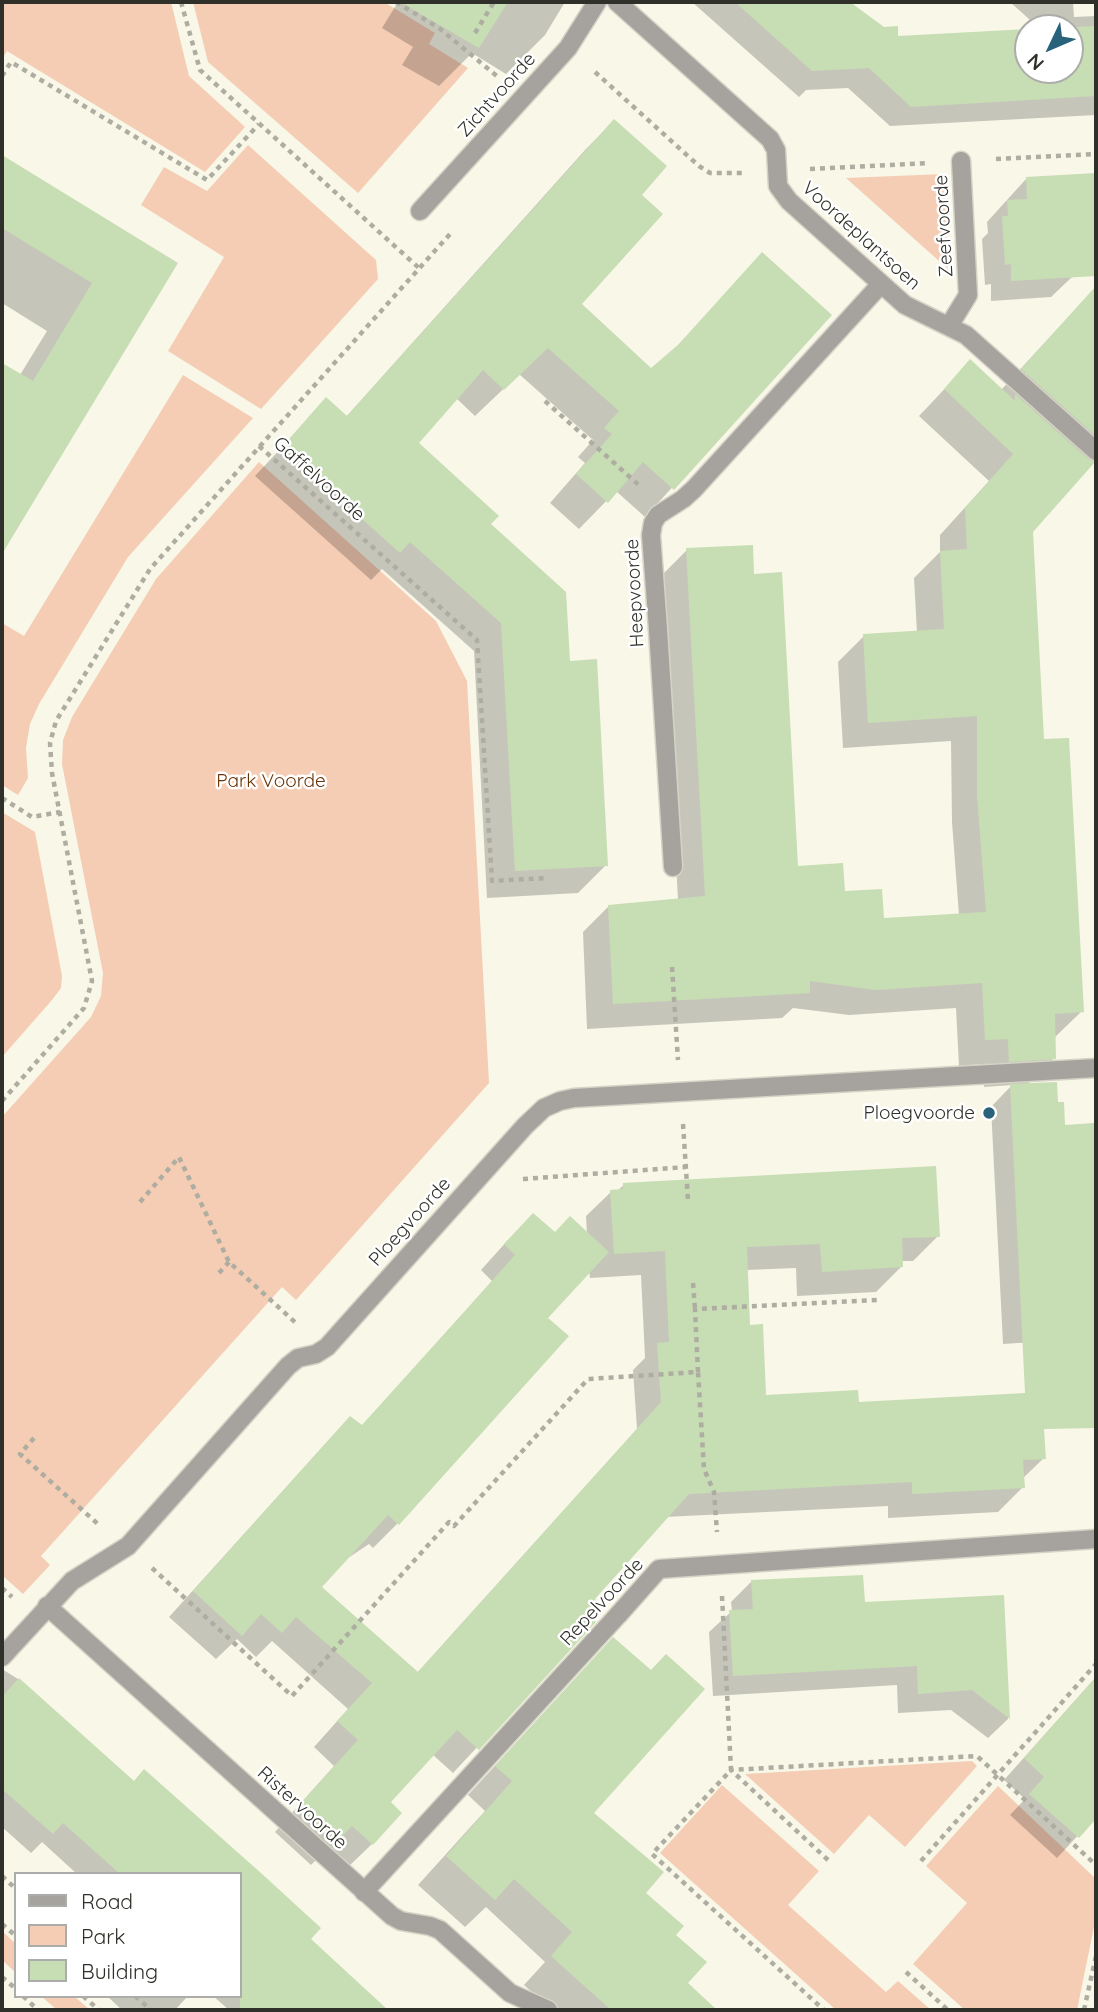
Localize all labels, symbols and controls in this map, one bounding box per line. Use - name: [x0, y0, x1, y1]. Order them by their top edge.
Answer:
- north arrow: [1014, 14, 1084, 84]
- street label: Zichtvoorde: [453, 48, 541, 142]
- text: N: [1022, 49, 1049, 76]
- street label: Zeefvoorde: [930, 174, 958, 278]
- street label: Voordeplantsoen: [797, 177, 925, 295]
- street label: Gaffelvoorde: [269, 432, 369, 526]
- street label: Heepvoorde: [621, 538, 649, 648]
- park label: Park Voorde: [216, 770, 326, 792]
- place label: Ploegvoorde: [863, 1102, 975, 1124]
- marker: Ploegvoorde: [981, 1105, 997, 1121]
- street label: Ploegvoorde: [364, 1173, 456, 1271]
- street label: Repelvoorde: [556, 1553, 648, 1651]
- street label: Ristervoorde: [252, 1762, 352, 1854]
- legend: [14, 1872, 242, 1998]
- text: Road: [81, 1888, 133, 1914]
- text: Park: [81, 1923, 125, 1949]
- text: Building: [81, 1958, 158, 1984]

